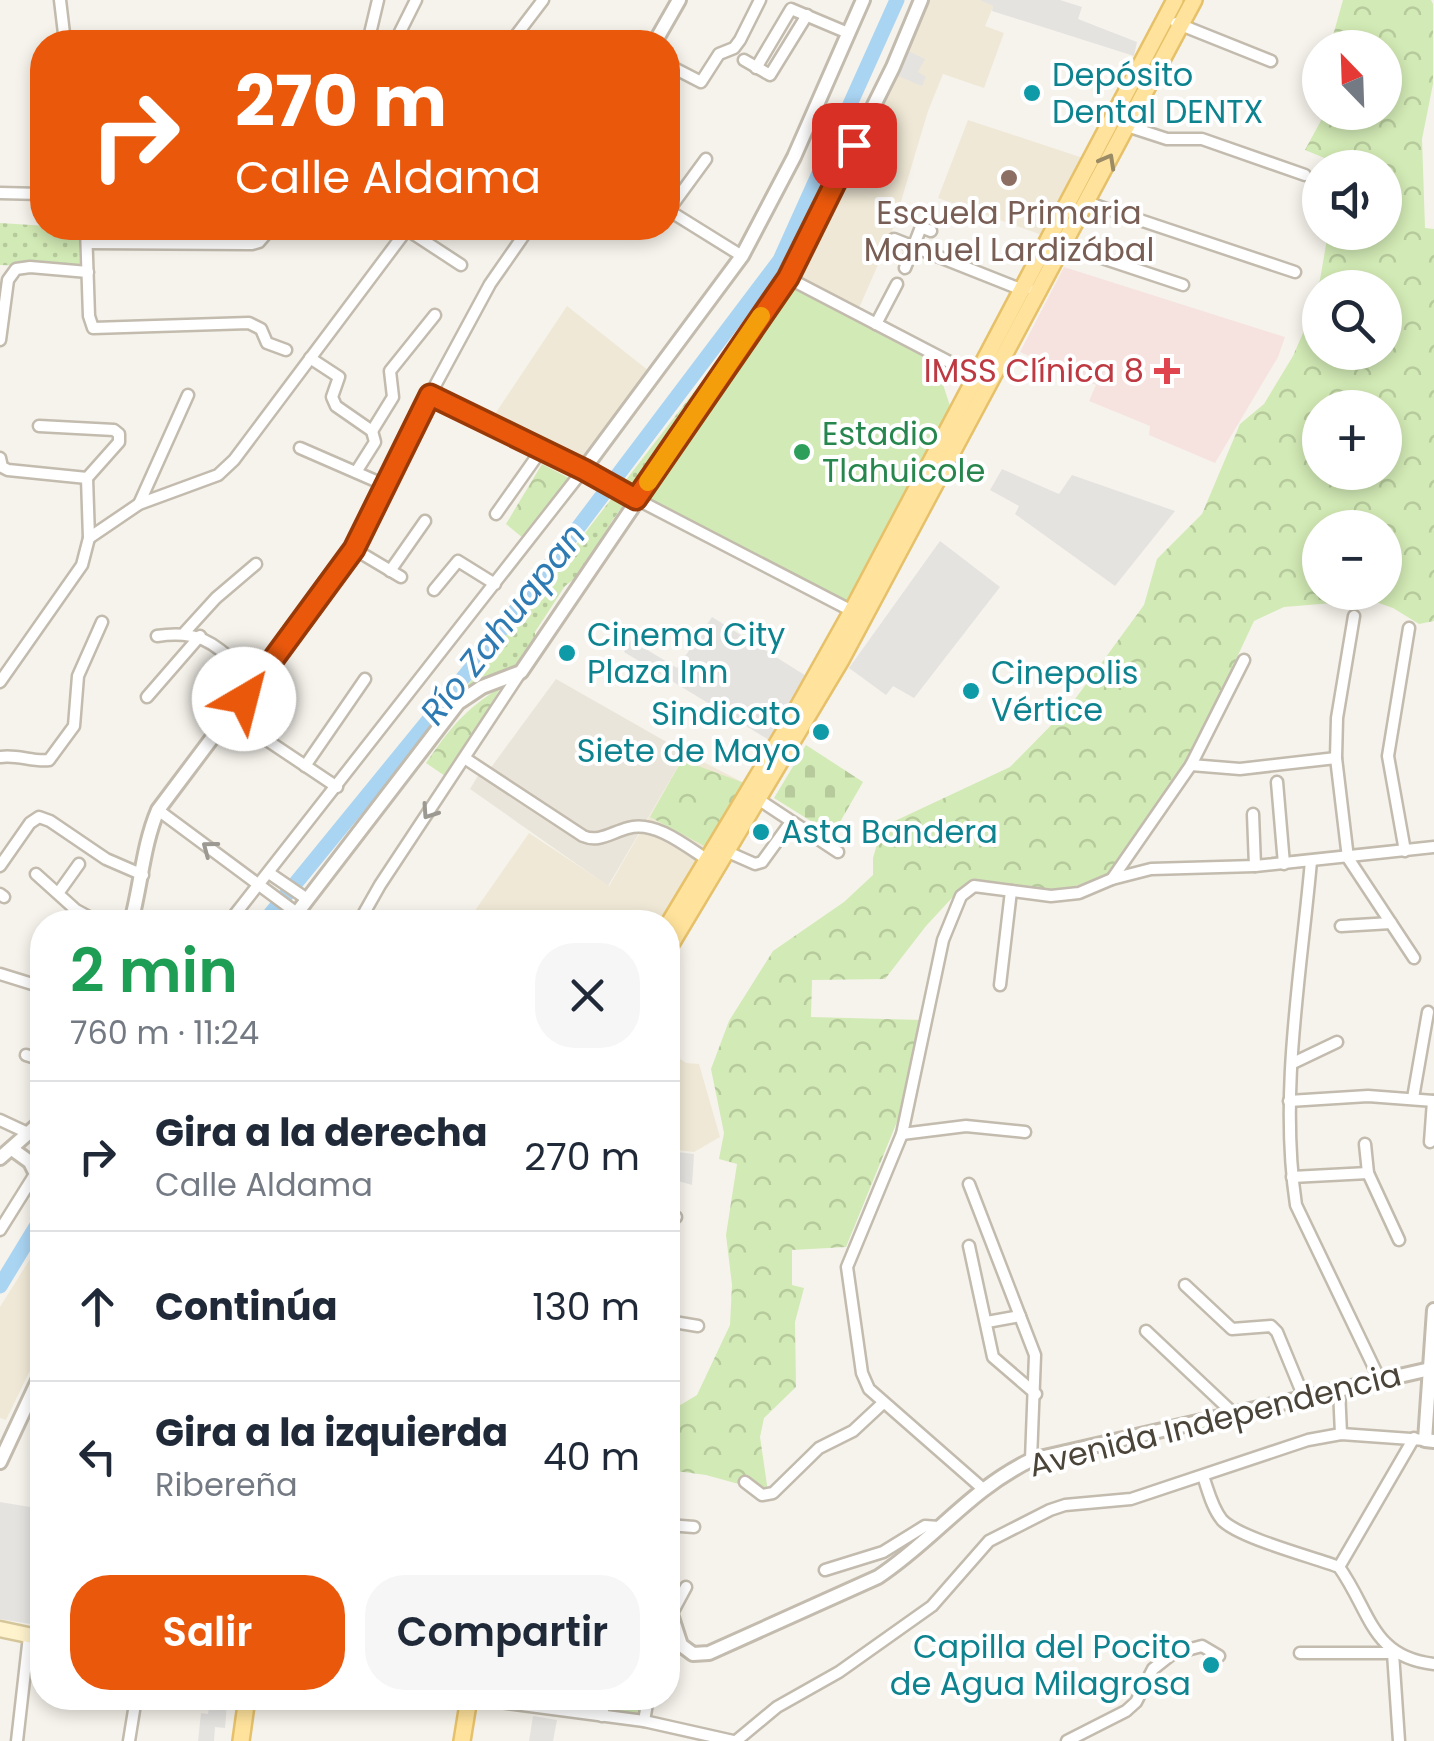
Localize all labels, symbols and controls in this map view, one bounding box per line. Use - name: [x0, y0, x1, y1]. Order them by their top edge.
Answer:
- north arrow: [1302, 30, 1402, 130]
- map controls: [1302, 30, 1402, 610]
- text: 270 m: [235, 52, 447, 151]
- place label: Depósito Dental DENTX: [1052, 52, 1263, 134]
- icon: right: [70, 70, 200, 200]
- marker: Depósito Dental DENTX: [1021, 82, 1043, 104]
- pin: [812, 103, 897, 188]
- icon: arrive: [827, 118, 882, 173]
- text: Calle Aldama: [235, 146, 541, 209]
- button: sound: [1302, 150, 1402, 250]
- one-way arrow: [1095, 154, 1115, 172]
- marker: Escuela Primaria Manuel Lardizábal: [998, 167, 1020, 189]
- place label: Escuela Primaria Manuel Lardizábal: [864, 190, 1154, 272]
- button: search: [1302, 270, 1402, 370]
- place label: IMSS Clínica 8: [924, 348, 1144, 393]
- marker: IMSS Clínica 8: [1154, 358, 1180, 384]
- button: +: [1302, 390, 1402, 490]
- place label: Estadio Tlahuicole: [822, 411, 985, 493]
- marker: Estadio Tlahuicole: [791, 441, 813, 463]
- button: −: [1302, 510, 1402, 610]
- water label: Río Zahuapan: [408, 513, 597, 735]
- place label: Cinema City Plaza Inn: [587, 612, 785, 694]
- marker: Cinema City Plaza Inn: [556, 642, 578, 664]
- position arrow: [192, 647, 296, 751]
- place label: Cinepolis Vértice: [991, 650, 1138, 732]
- marker: Cinepolis Vértice: [960, 680, 982, 702]
- place label: Sindicato Siete de Mayo: [577, 691, 801, 773]
- marker: Sindicato Siete de Mayo: [810, 721, 832, 743]
- one-way arrow: [423, 801, 441, 820]
- place label: Asta Bandera: [781, 809, 998, 854]
- marker: Asta Bandera: [750, 821, 772, 843]
- one-way arrow: [202, 842, 220, 859]
- text: 2 min: [70, 929, 238, 1013]
- button: close: [535, 943, 640, 1048]
- text: 760 m · 11:24: [70, 1010, 259, 1055]
- text: Gira a la derecha: [155, 1106, 488, 1159]
- icon: right: [70, 1129, 125, 1184]
- text: 270 m: [524, 1130, 640, 1183]
- text: Calle Aldama: [155, 1162, 373, 1207]
- icon: ahead: [70, 1279, 125, 1334]
- text: Continúa: [155, 1280, 337, 1333]
- text: 130 m: [532, 1280, 640, 1333]
- street label: Avenida Independencia: [1024, 1351, 1406, 1488]
- text: Gira a la izquierda: [155, 1406, 508, 1459]
- icon: left: [70, 1429, 125, 1484]
- text: 40 m: [543, 1430, 640, 1483]
- text: Ribereña: [155, 1462, 298, 1507]
- button: Salir: [70, 1575, 345, 1690]
- button: Compartir: [365, 1575, 640, 1690]
- place label: Capilla del Pocito de Agua Milagrosa: [890, 1624, 1191, 1706]
- marker: Capilla del Pocito de Agua Milagrosa: [1200, 1654, 1222, 1676]

